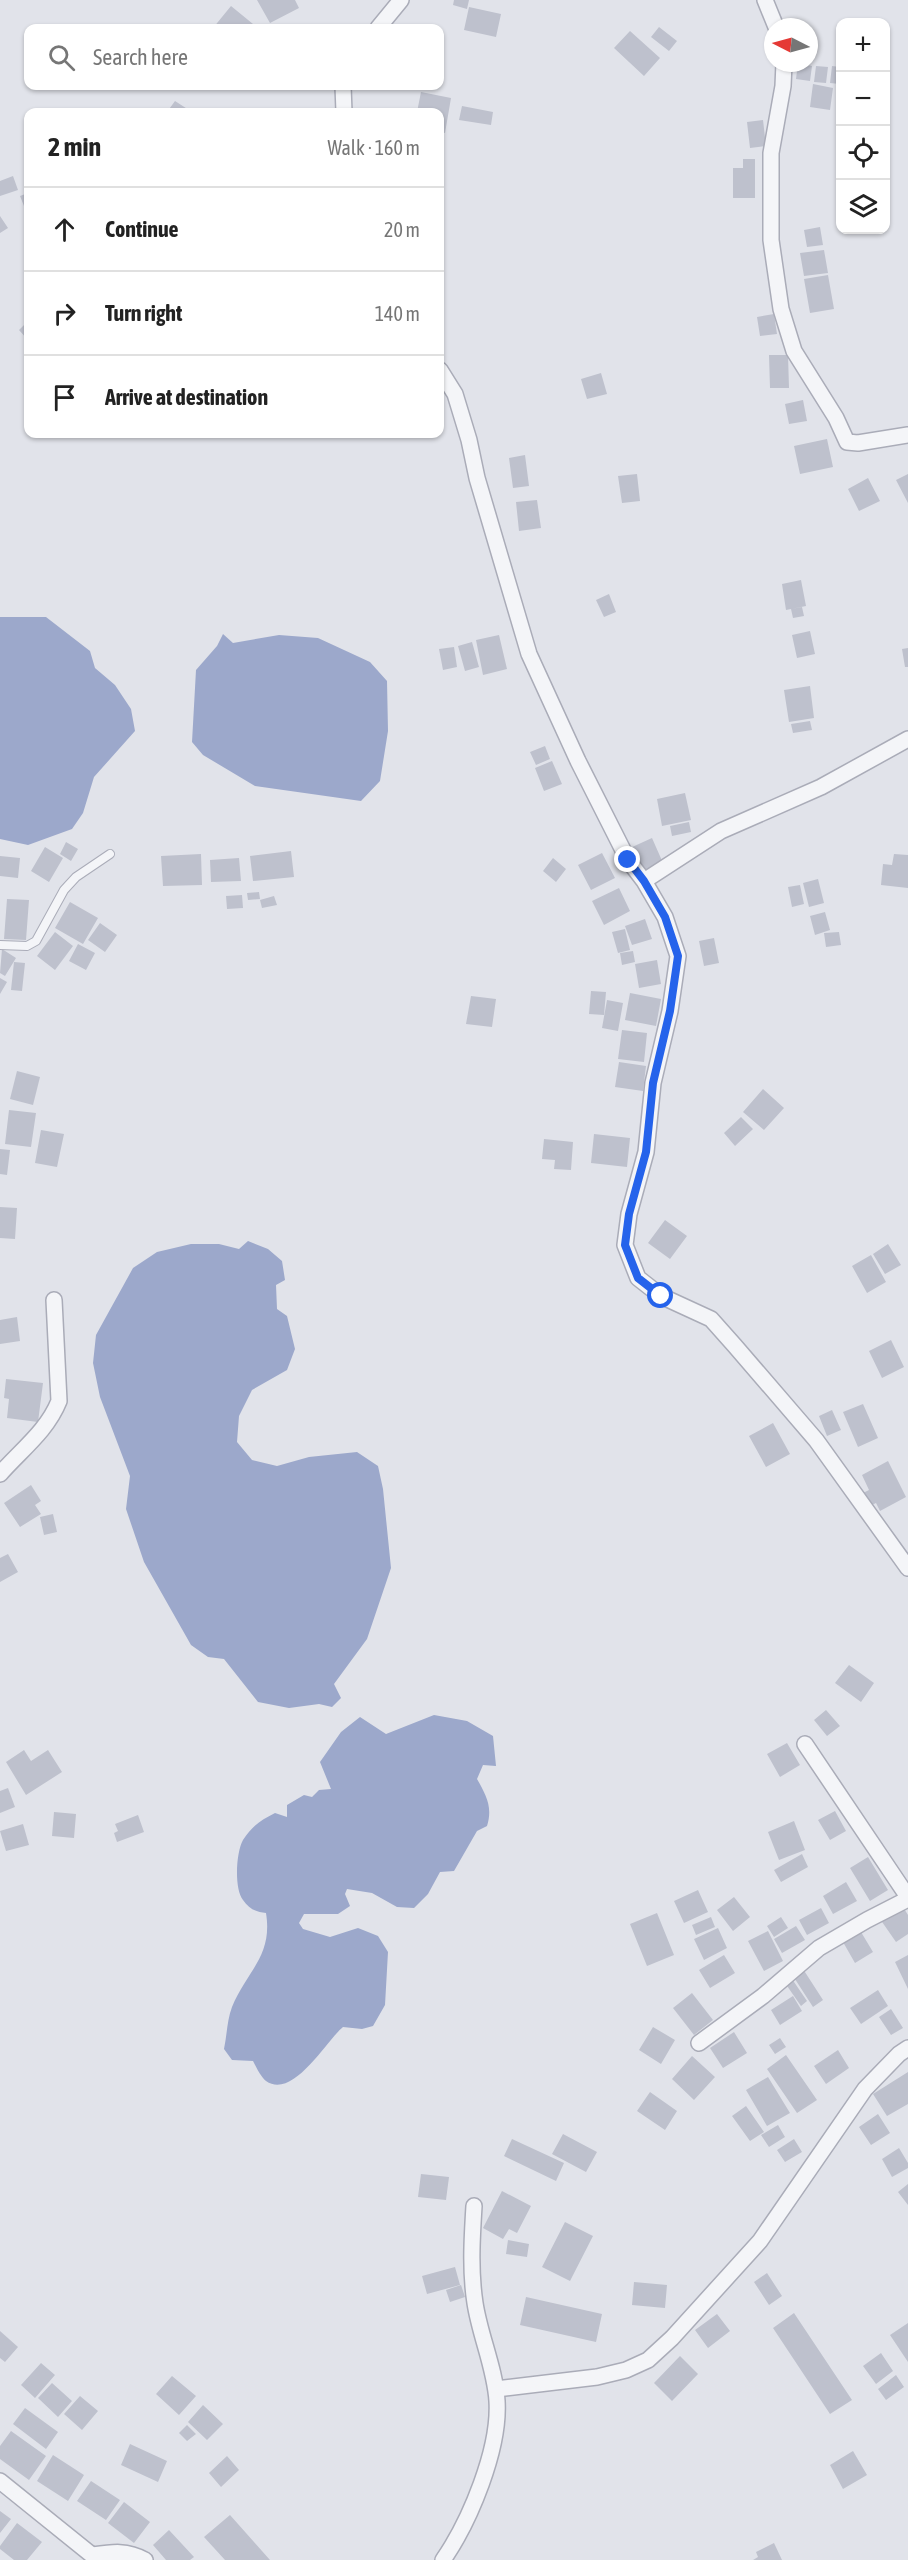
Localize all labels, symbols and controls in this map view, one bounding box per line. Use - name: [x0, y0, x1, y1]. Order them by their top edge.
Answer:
- north arrow: [764, 18, 818, 72]
- map controls: [836, 18, 890, 234]
- button: +: [836, 18, 890, 72]
- search box: [24, 24, 444, 90]
- icon: search: [45, 41, 78, 74]
- text: Search here: [93, 44, 188, 70]
- button: −: [836, 72, 890, 126]
- button: locate: [836, 126, 890, 180]
- text: 2 min: [48, 132, 101, 162]
- text: Walk · 160 m: [328, 136, 420, 159]
- button: layers: [836, 180, 890, 234]
- icon: ahead: [48, 213, 81, 246]
- text: Continue: [105, 216, 179, 242]
- text: 20 m: [384, 218, 420, 241]
- icon: right: [48, 297, 81, 330]
- text: Turn right: [105, 300, 182, 326]
- text: 140 m: [375, 302, 420, 325]
- icon: arrive: [48, 381, 81, 414]
- text: Arrive at destination: [105, 384, 268, 410]
- route end: [614, 846, 640, 872]
- route start: [647, 1282, 673, 1308]

